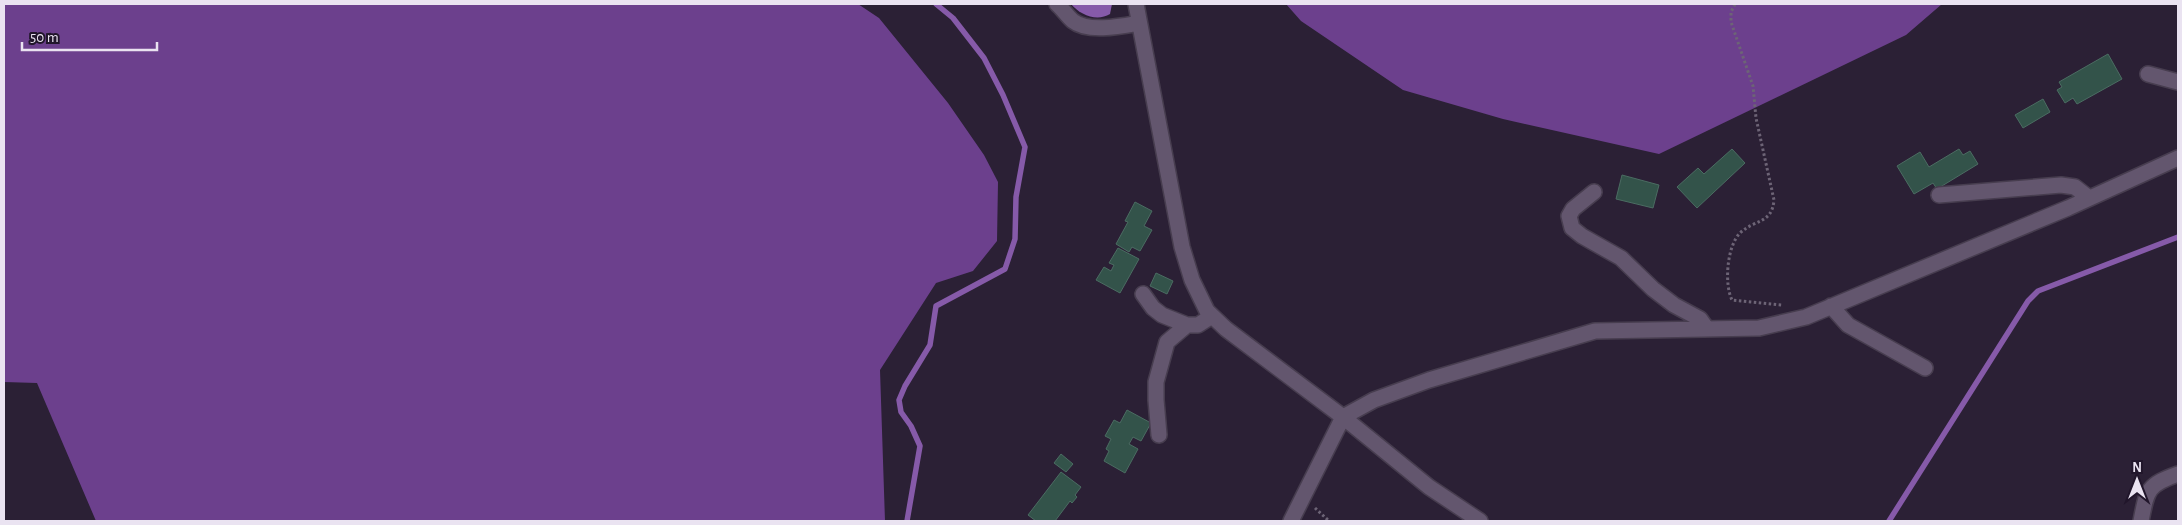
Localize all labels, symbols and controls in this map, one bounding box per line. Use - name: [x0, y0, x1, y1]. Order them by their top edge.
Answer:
- scale bar: [22, 20, 158, 52]
- text: 50 m: [30, 30, 59, 45]
- north arrow: [2112, 455, 2162, 505]
- text: N: [2132, 461, 2142, 475]

